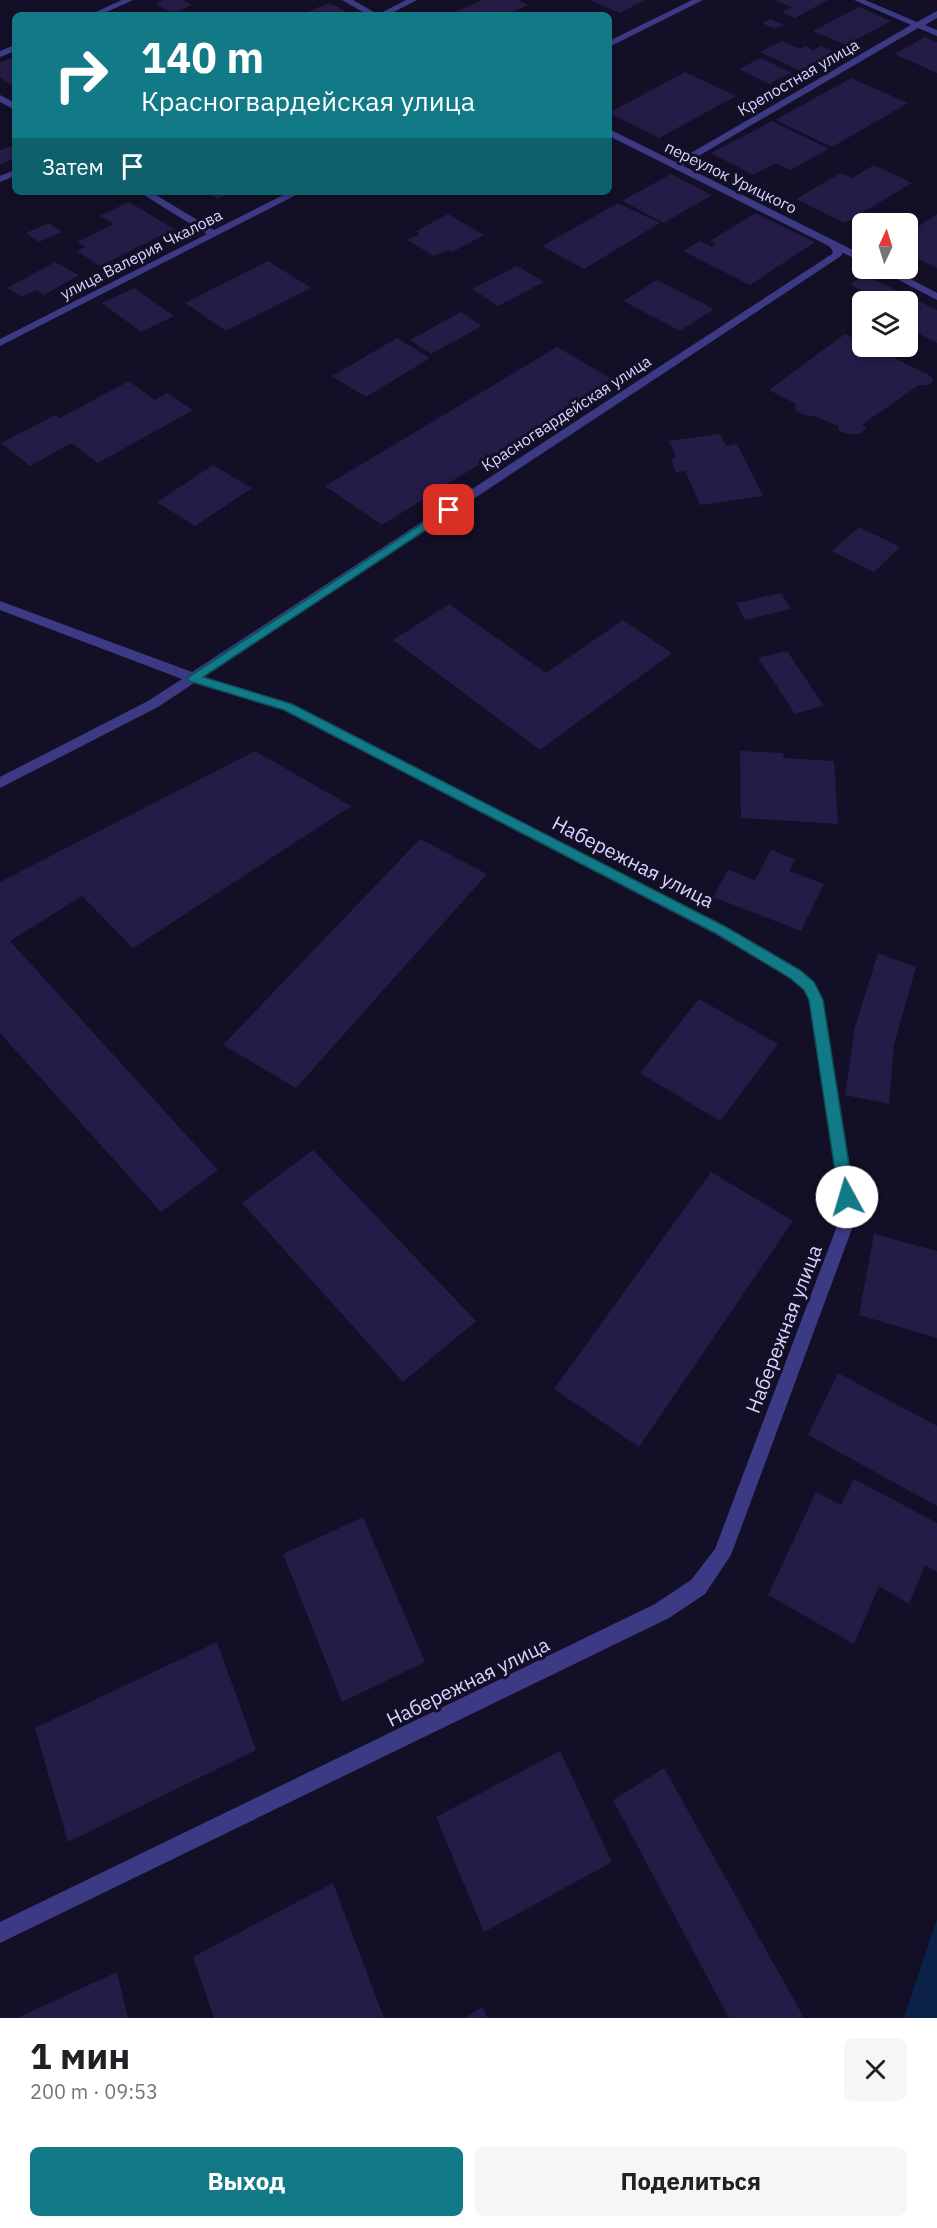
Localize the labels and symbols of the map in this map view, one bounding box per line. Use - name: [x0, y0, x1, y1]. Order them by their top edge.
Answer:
- street label: Крепостная улица: [734, 34, 863, 120]
- street label: переулок Урицкого: [662, 136, 800, 218]
- street label: улица Валерия Чкалова: [57, 204, 226, 304]
- north arrow: [852, 213, 918, 279]
- street label: Красногвардейская улица: [477, 350, 655, 475]
- pin: [423, 484, 474, 535]
- street label: Набережная улица: [548, 809, 719, 914]
- position arrow: [815, 1165, 879, 1229]
- street label: Набережная улица: [739, 1241, 828, 1417]
- street label: Набережная улица: [382, 1630, 554, 1733]

